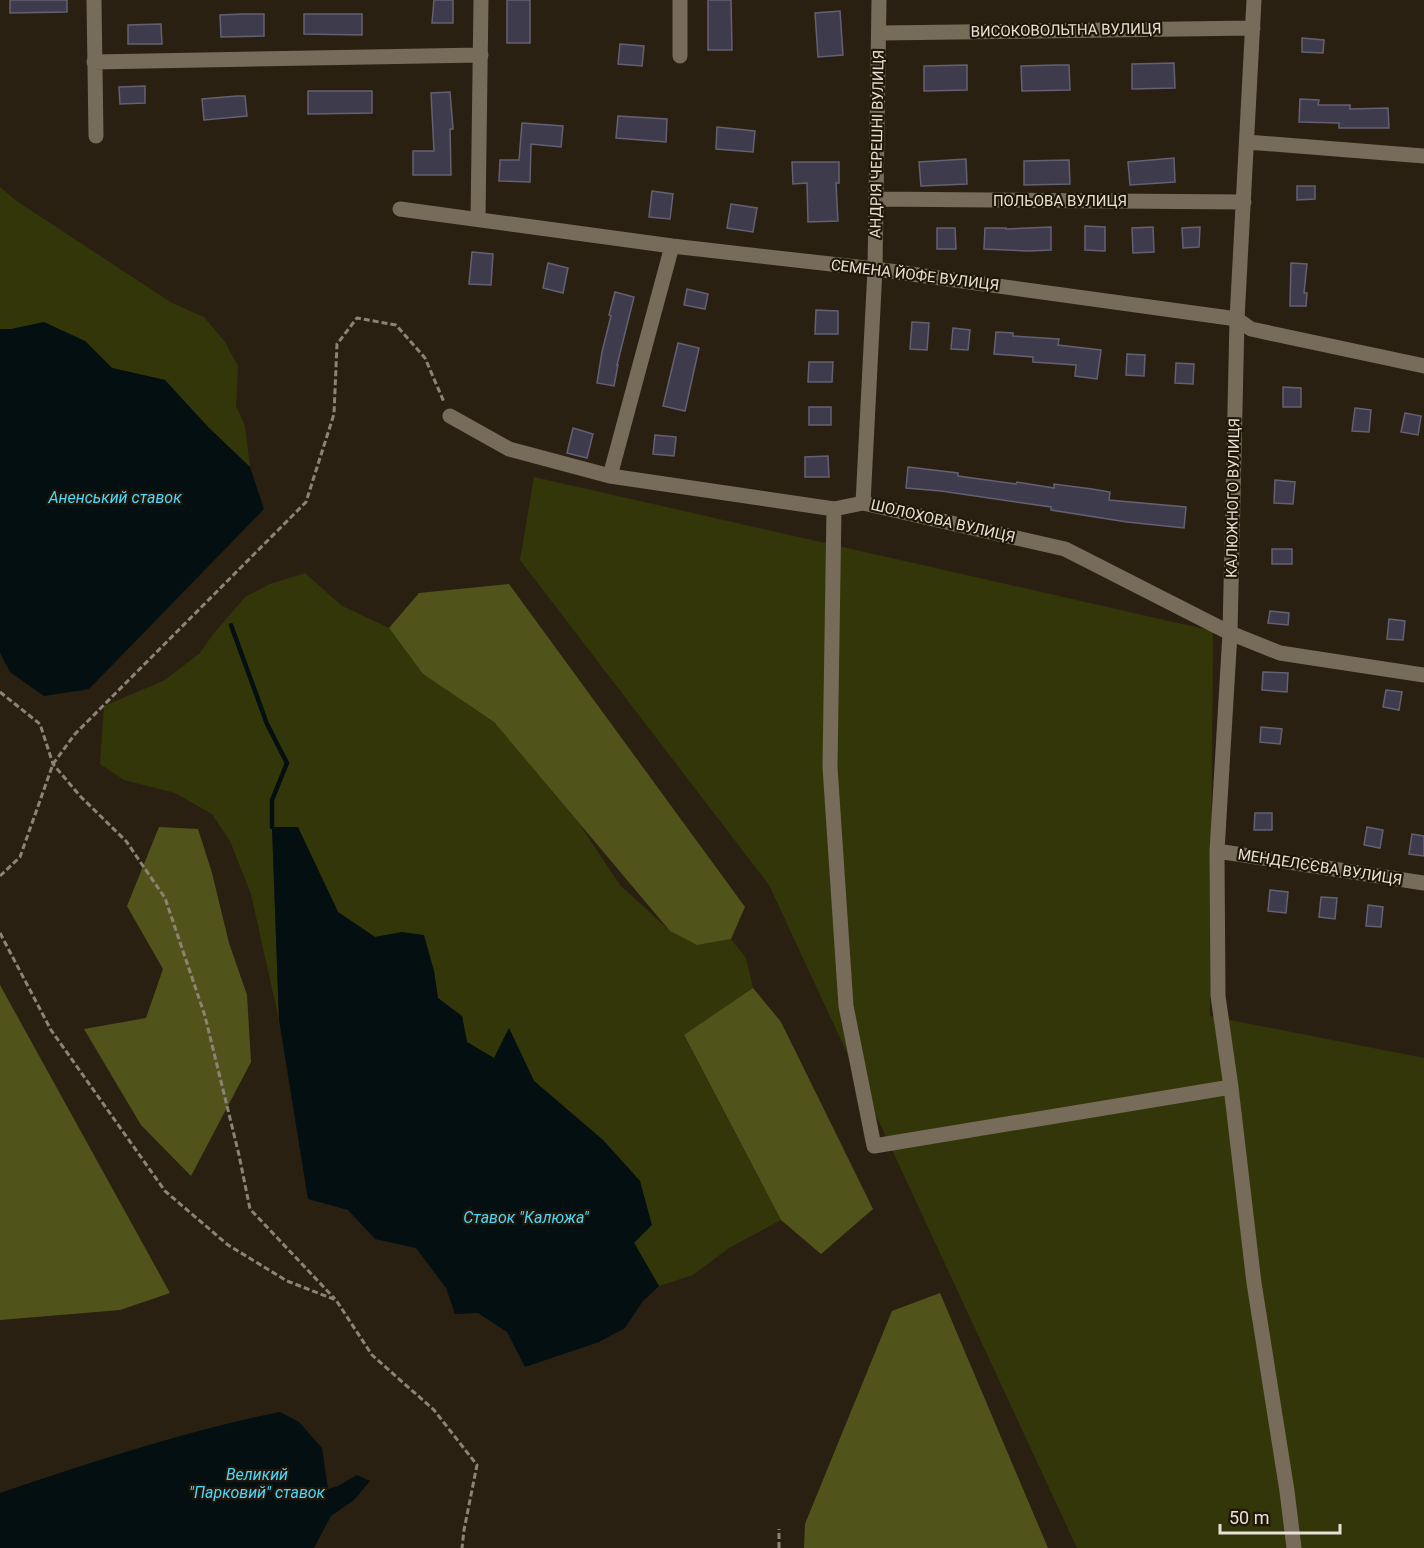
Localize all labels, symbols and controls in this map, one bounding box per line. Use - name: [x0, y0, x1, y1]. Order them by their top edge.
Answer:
- street label: ВИСОКОВОЛЬТНА ВУЛИЦЯ: [970, 19, 1162, 41]
- street label: АНДРІЯ ЧЕРЕШНІ ВУЛИЦЯ: [866, 50, 888, 238]
- street label: ПОЛЬОВА ВУЛИЦЯ: [993, 192, 1127, 210]
- street label: СЕМЕНА ЙОФЕ ВУЛИЦЯ: [830, 256, 1000, 294]
- street label: КАЛЮЖНОГО ВУЛИЦЯ: [1223, 418, 1243, 578]
- water label: Аненський ставок: [47, 488, 182, 507]
- street label: ШОЛОХОВА ВУЛИЦЯ: [869, 496, 1017, 546]
- street label: МЕНДЕЛЄЄВА ВУЛИЦЯ: [1237, 845, 1403, 889]
- water label: Ставок "Калюжа": [463, 1208, 590, 1227]
- water label: Великий "Парковий" ставок: [189, 1465, 326, 1502]
- scale bar: [1220, 1497, 1340, 1535]
- text: 50 m: [1229, 1507, 1269, 1528]

